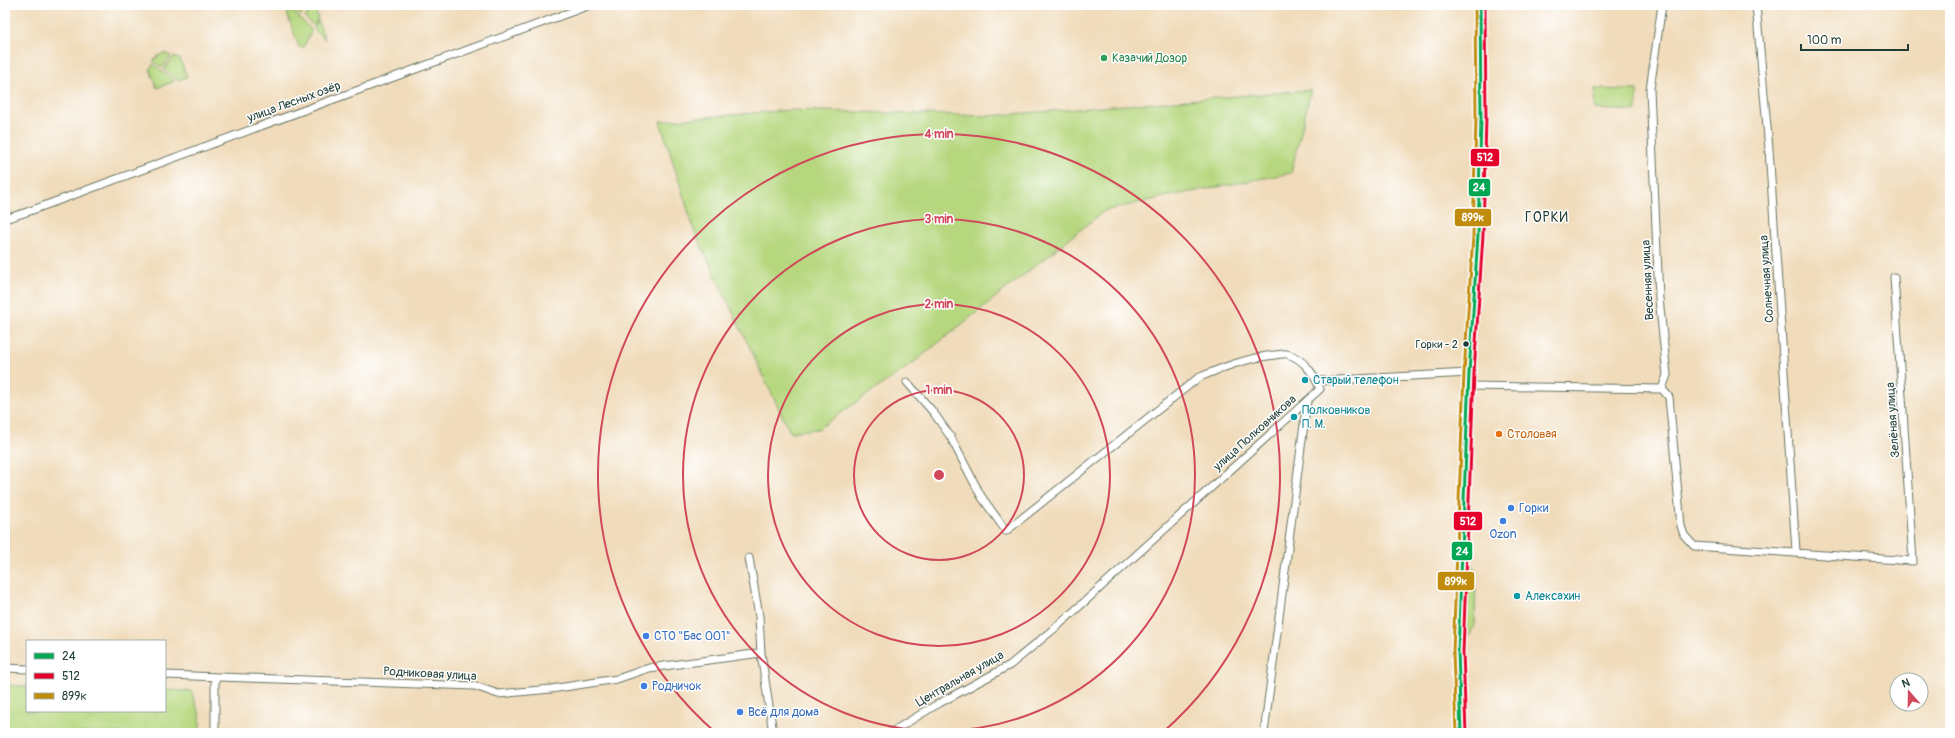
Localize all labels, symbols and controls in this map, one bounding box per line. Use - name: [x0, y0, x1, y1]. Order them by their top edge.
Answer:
- scale bar: [1801, 26, 1908, 52]
- text: 100 m: [1807, 33, 1842, 48]
- place label: Казачий Дозор: [1112, 51, 1187, 66]
- marker: Казачий Дозор: [1099, 53, 1109, 63]
- street label: улица Лесных озёр: [244, 78, 343, 126]
- text: 4 min: [923, 127, 954, 142]
- line badge: 512: [1470, 148, 1500, 167]
- text: 512: [1477, 151, 1493, 164]
- line badge: 24: [1468, 178, 1491, 197]
- text: 24: [1473, 181, 1486, 194]
- line badge: 899к: [1454, 208, 1492, 227]
- district label: ГОРКИ: [1525, 209, 1569, 226]
- text: 899к: [1462, 211, 1485, 224]
- text: 3 min: [925, 212, 954, 227]
- street label: Солнечная улица: [1756, 234, 1778, 323]
- street label: Весенняя улица: [1638, 239, 1658, 321]
- text: 2 min: [925, 297, 954, 312]
- place label: Горки - 2: [1415, 338, 1458, 351]
- marker: Горки - 2: [1461, 339, 1471, 349]
- place label: Старый телефон: [1313, 373, 1399, 388]
- marker: Старый телефон: [1300, 375, 1310, 385]
- street label: Зелёная улица: [1883, 381, 1903, 458]
- text: 1 min: [926, 383, 953, 398]
- street label: улица Полковникова: [1210, 392, 1300, 475]
- place label: Полковников П. М.: [1302, 403, 1370, 432]
- marker: Полковников П. М.: [1289, 412, 1299, 422]
- place label: Столовая: [1507, 427, 1557, 442]
- marker: Столовая: [1494, 429, 1504, 439]
- centre of rings: [932, 468, 946, 482]
- place label: Горки: [1519, 501, 1549, 516]
- marker: Горки: [1506, 503, 1516, 513]
- line badge: 512: [1453, 511, 1483, 531]
- text: 512: [1460, 515, 1476, 528]
- marker: Ozon: [1498, 516, 1508, 526]
- place label: Ozon: [1490, 527, 1517, 542]
- line badge: 24: [1451, 541, 1473, 561]
- text: 24: [1456, 545, 1469, 558]
- line badge: 899к: [1437, 571, 1475, 591]
- text: 899к: [1445, 575, 1468, 588]
- place label: Алексахин: [1525, 589, 1580, 604]
- marker: Алексахин: [1512, 591, 1522, 601]
- place label: СТО "Бас 001": [654, 629, 731, 644]
- marker: СТО "Бас 001": [641, 631, 651, 641]
- legend: [26, 640, 166, 712]
- street label: Центральная улица: [913, 647, 1007, 710]
- text: 24: [62, 649, 76, 664]
- street label: Родниковая улица: [383, 664, 477, 684]
- text: 512: [62, 669, 80, 684]
- north arrow: [1889, 672, 1929, 712]
- text: N: [1900, 676, 1912, 690]
- place label: Родничок: [652, 679, 702, 694]
- marker: Родничок: [639, 681, 649, 691]
- text: 899к: [62, 689, 87, 704]
- place label: Всё для дома: [748, 705, 819, 720]
- marker: Всё для дома: [735, 707, 745, 717]

